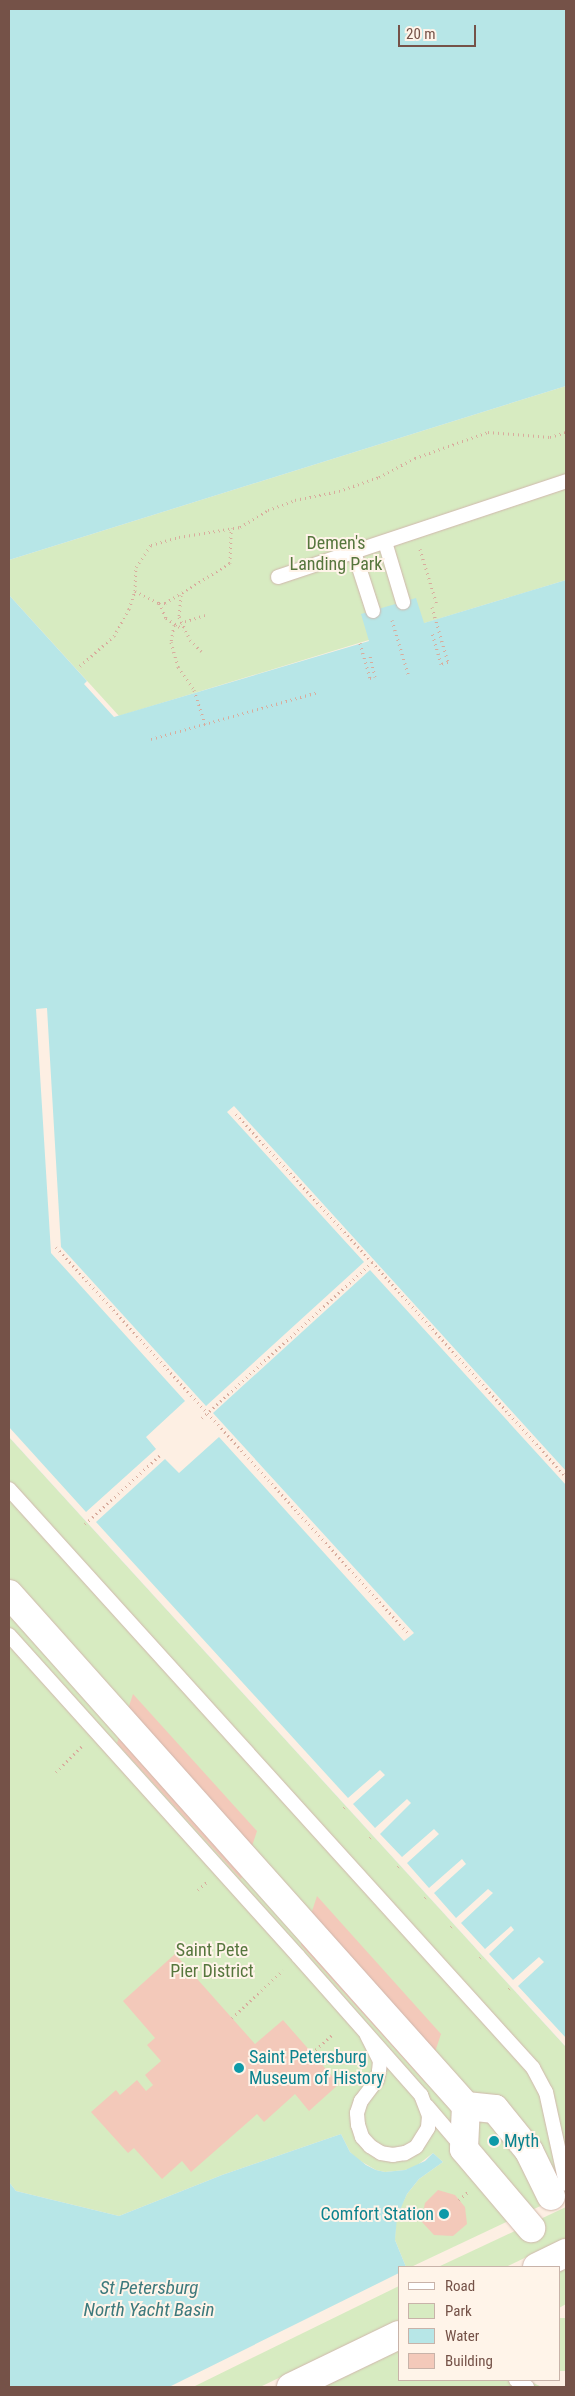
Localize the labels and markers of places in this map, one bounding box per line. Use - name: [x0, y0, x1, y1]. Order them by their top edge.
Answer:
- place label: Saint Petersburg Museum of History: [249, 2047, 384, 2090]
- marker: Saint Petersburg Museum of History: [233, 2062, 245, 2074]
- place label: Myth: [504, 2130, 539, 2152]
- marker: Myth: [488, 2135, 500, 2147]
- place label: Comfort Station: [321, 2203, 434, 2225]
- marker: Comfort Station: [438, 2208, 450, 2220]

